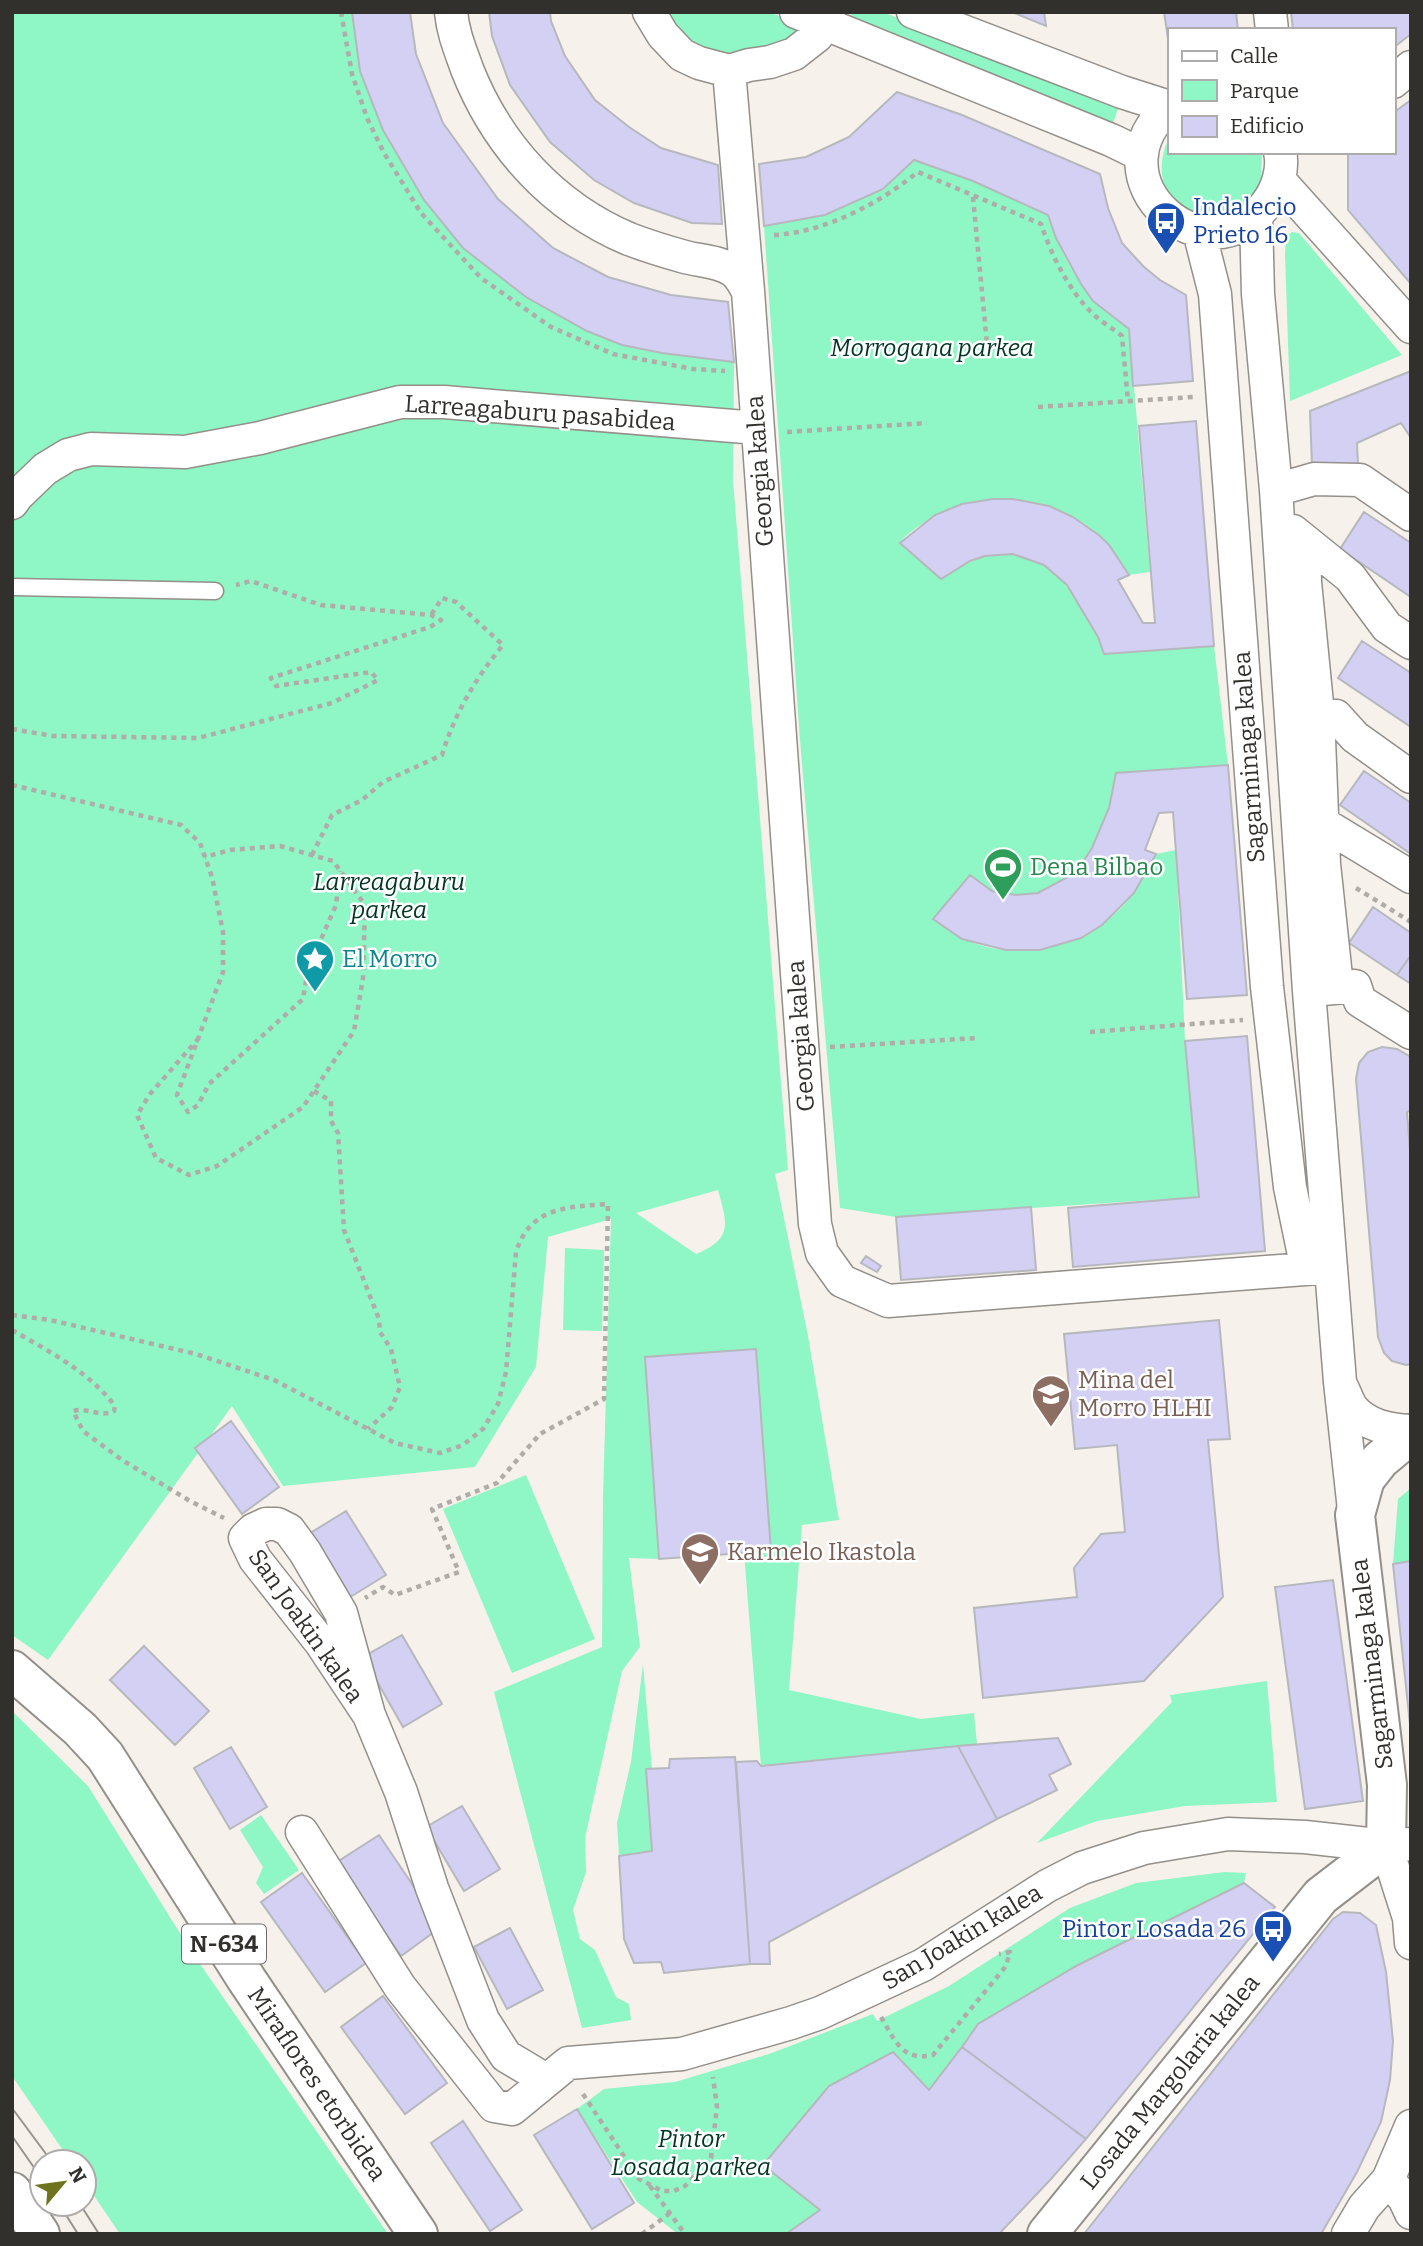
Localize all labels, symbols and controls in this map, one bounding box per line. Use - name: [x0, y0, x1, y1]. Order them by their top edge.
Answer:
- legend: [1168, 28, 1395, 154]
- text: Calle: [1230, 43, 1278, 69]
- text: Parque: [1230, 78, 1299, 104]
- text: Edificio: [1230, 113, 1304, 139]
- place label: Indalecio Prieto 16: [1193, 193, 1297, 249]
- bus stop icon: Indalecio Prieto 16: [1145, 200, 1187, 255]
- park label: Morrogana parkea: [830, 334, 1034, 362]
- street label: Larreagaburu pasabidea: [404, 390, 676, 436]
- street label: Georgia kalea: [741, 394, 779, 548]
- street label: Sagarminaga kalea: [1228, 650, 1270, 864]
- sports icon: Dena Bilbao: [982, 846, 1024, 901]
- place label: Dena Bilbao: [1030, 853, 1163, 881]
- park label: Larreagaburu parkea: [313, 868, 465, 924]
- place icon: El Morro: [294, 938, 336, 993]
- place label: El Morro: [342, 945, 438, 973]
- street label: Georgia kalea: [782, 959, 820, 1113]
- place label: Mina del Morro HLHI: [1078, 1366, 1212, 1422]
- school or university icon: Mina del Morro HLHI: [1030, 1373, 1072, 1428]
- school or university icon: Karmelo Ikastola: [679, 1531, 721, 1586]
- place label: Karmelo Ikastola: [727, 1538, 916, 1566]
- street label: San Joakin kalea: [243, 1544, 369, 1708]
- street label: Sagarminaga kalea: [1345, 1557, 1399, 1771]
- street label: San Joakin kalea: [877, 1878, 1047, 1996]
- bus stop icon: Pintor Losada 26: [1252, 1908, 1294, 1963]
- place label: Pintor Losada 26: [1062, 1915, 1246, 1943]
- road number: N-634: [182, 1924, 266, 1964]
- street label: Losada Margolaria kalea: [1075, 1969, 1265, 2195]
- street label: Miraflores etorbidea: [242, 1982, 392, 2186]
- park label: Pintor Losada parkea: [611, 2125, 771, 2181]
- north arrow: [28, 2148, 98, 2218]
- text: N: [64, 2163, 91, 2187]

